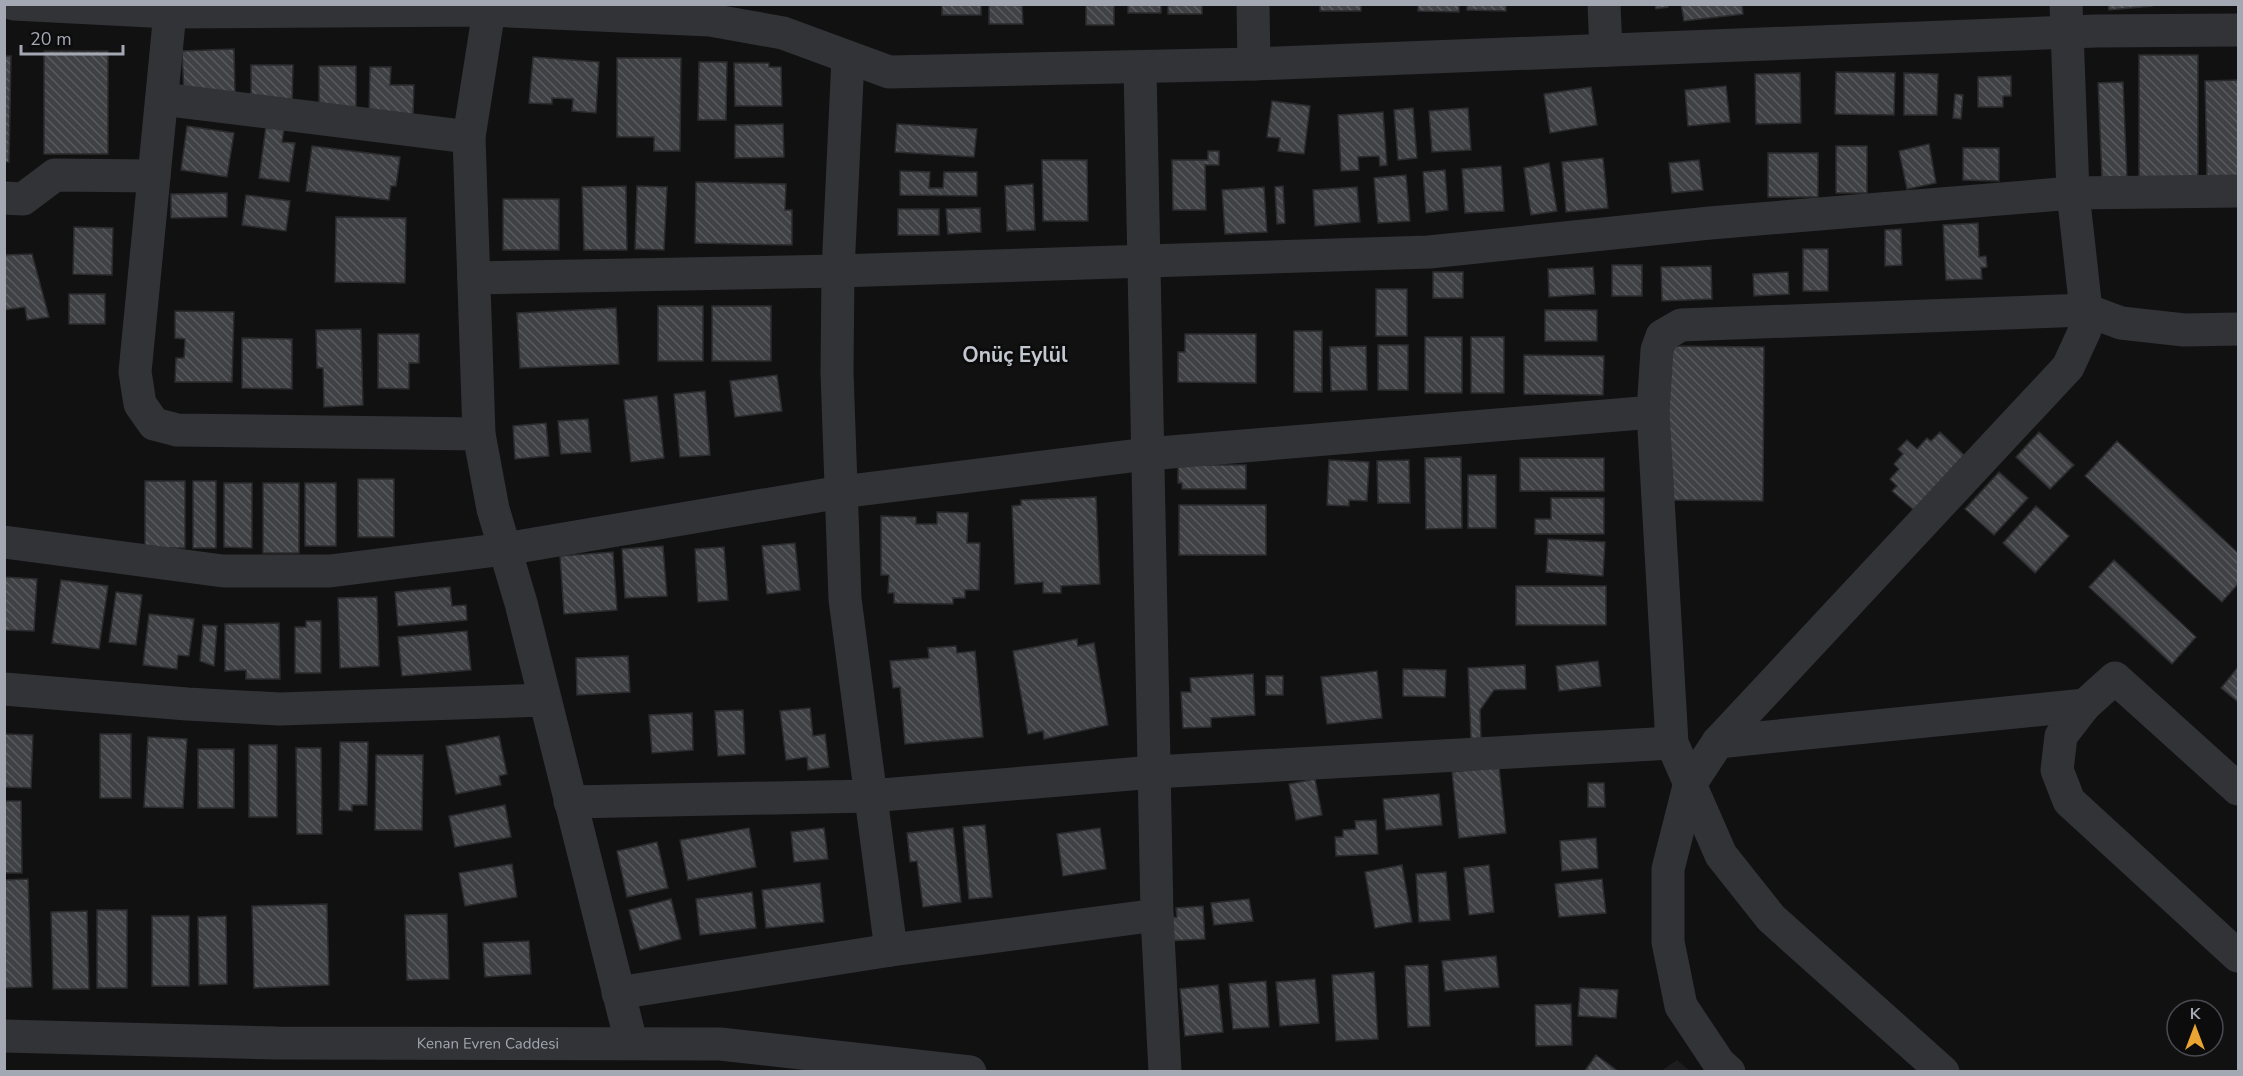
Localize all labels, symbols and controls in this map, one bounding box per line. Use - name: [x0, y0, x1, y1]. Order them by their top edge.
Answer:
- scale bar: [21, 18, 123, 56]
- text: 20 m: [30, 27, 72, 51]
- district label: Onüç Eylül: [962, 341, 1068, 369]
- north arrow: [2165, 998, 2225, 1058]
- text: K: [2190, 1003, 2202, 1025]
- street label: Kenan Evren Caddesi: [417, 1033, 559, 1054]

